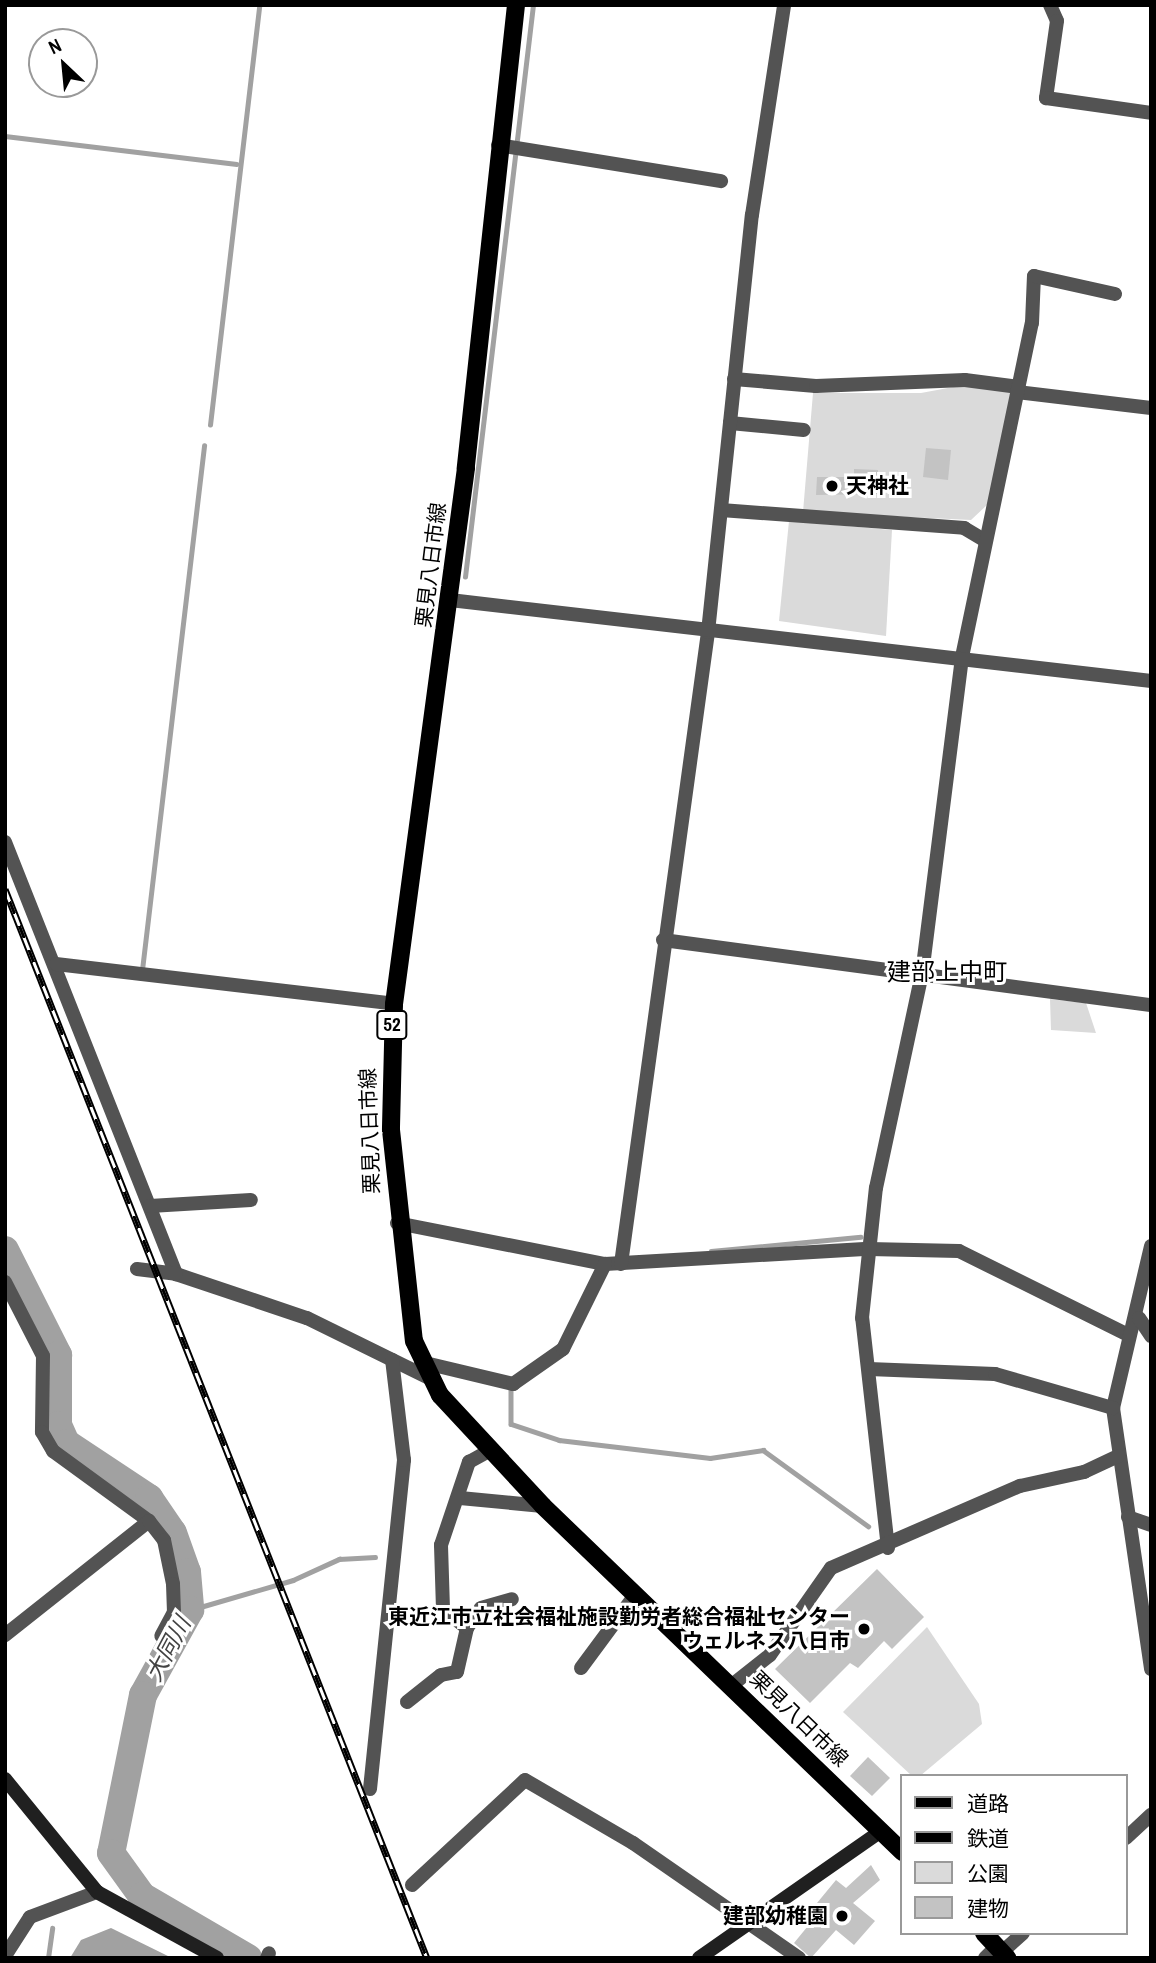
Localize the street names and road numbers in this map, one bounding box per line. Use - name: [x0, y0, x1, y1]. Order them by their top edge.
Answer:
- street label: 栗見八日市線: [411, 501, 451, 629]
- road number: 52: [376, 1009, 408, 1040]
- street label: 栗見八日市線: [355, 1068, 385, 1194]
- street label: 栗見八日市線: [745, 1666, 853, 1772]

